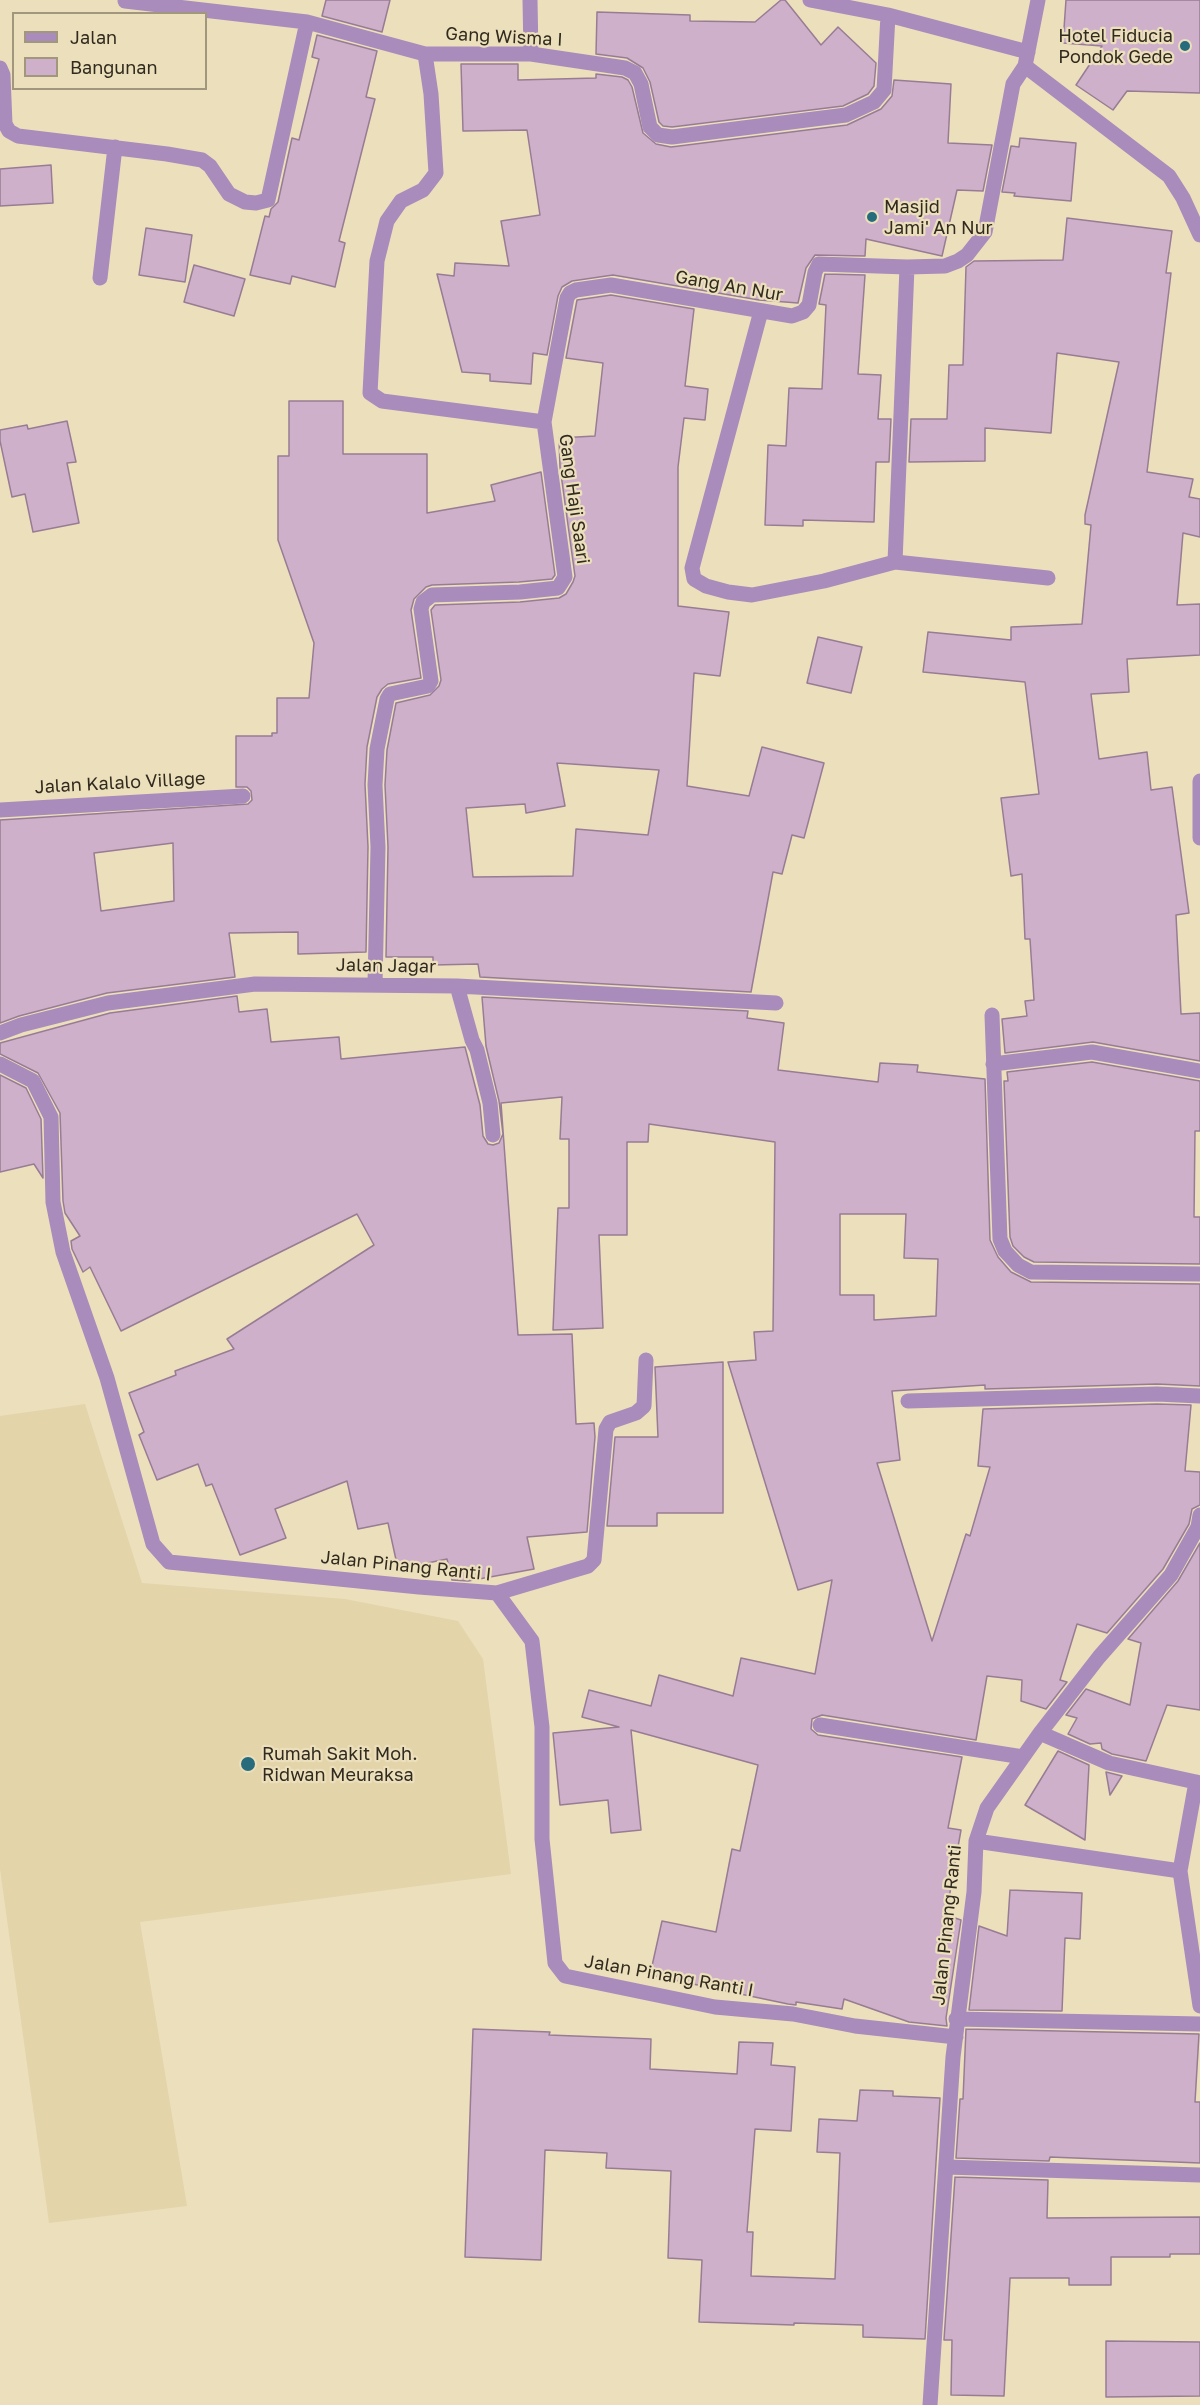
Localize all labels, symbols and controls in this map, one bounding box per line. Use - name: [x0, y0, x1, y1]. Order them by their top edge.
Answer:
- legend: [12, 12, 207, 90]
- street label: Gang Wisma I: [445, 23, 563, 51]
- place label: Hotel Fiducia Pondok Gede: [1058, 25, 1173, 68]
- text: Jalan: [70, 26, 117, 48]
- marker: Hotel Fiducia Pondok Gede: [1178, 39, 1192, 53]
- text: Bangunan: [70, 56, 158, 78]
- place label: Masjid Jami' An Nur: [884, 196, 993, 238]
- marker: Masjid Jami' An Nur: [865, 210, 879, 224]
- street label: Gang An Nur: [674, 266, 784, 306]
- street label: Gang Haji Saari: [554, 433, 594, 565]
- street label: Jalan Kalalo Village: [34, 768, 206, 798]
- street label: Jalan Jagar: [336, 954, 436, 978]
- street label: Jalan Pinang Ranti I: [320, 1546, 492, 1586]
- place label: Rumah Sakit Moh. Ridwan Meuraksa: [262, 1743, 418, 1786]
- marker: Rumah Sakit Moh. Ridwan Meuraksa: [239, 1755, 257, 1773]
- street label: Jalan Pinang Ranti: [928, 1844, 966, 2006]
- street label: Jalan Pinang Ranti I: [583, 1950, 755, 2002]

